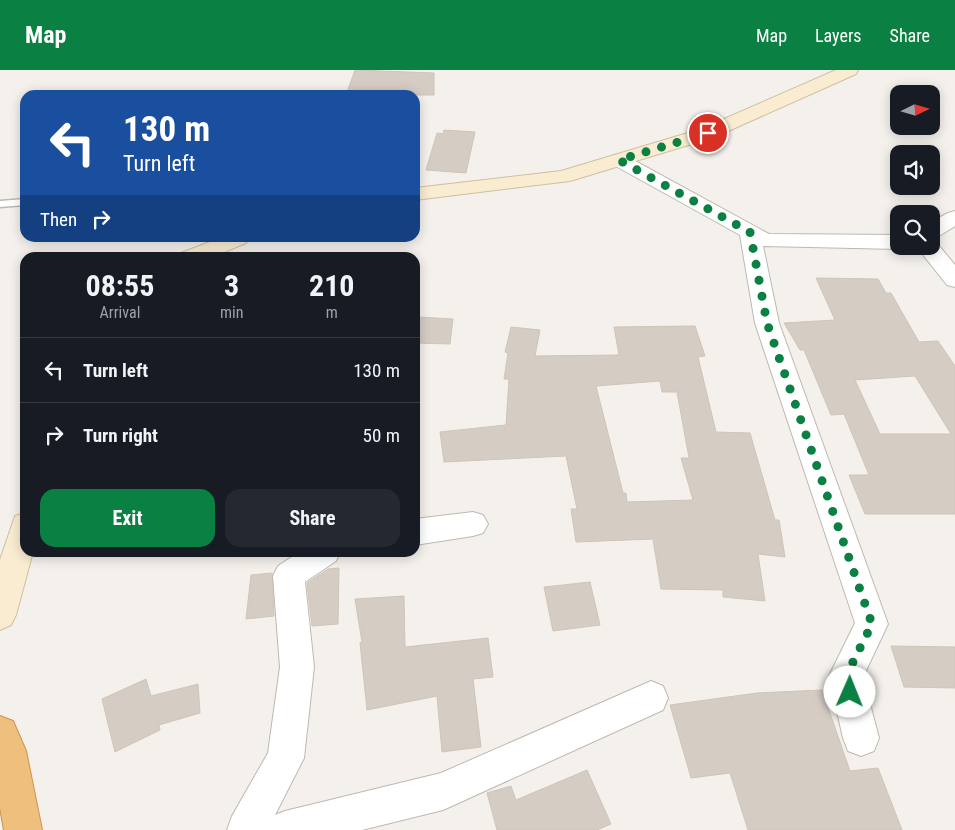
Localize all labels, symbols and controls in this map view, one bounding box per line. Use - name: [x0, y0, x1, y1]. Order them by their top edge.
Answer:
- text: Map: [25, 21, 66, 49]
- text: Map: [756, 25, 787, 46]
- text: Layers: [815, 25, 862, 46]
- text: Share: [890, 25, 930, 46]
- north arrow: [890, 85, 940, 135]
- map controls: [890, 85, 940, 255]
- text: 130 m: [123, 109, 210, 150]
- icon: left: [40, 110, 105, 175]
- pin: [687, 112, 729, 154]
- icon: arrive: [694, 119, 722, 147]
- button: sound: [890, 145, 940, 195]
- text: Turn left: [123, 151, 195, 176]
- icon: right: [87, 205, 115, 233]
- button: search: [890, 205, 940, 255]
- text: Then: [40, 208, 77, 231]
- text: 08:55: [86, 268, 154, 303]
- text: 3: [224, 268, 239, 303]
- text: 210: [309, 268, 354, 303]
- text: Arrival: [100, 303, 140, 322]
- text: min: [220, 303, 243, 322]
- text: m: [326, 303, 338, 322]
- icon: left: [40, 356, 68, 384]
- text: Turn left: [83, 359, 148, 382]
- text: 130 m: [353, 359, 400, 382]
- icon: right: [40, 421, 68, 449]
- text: Turn right: [83, 424, 158, 447]
- text: 50 m: [363, 424, 400, 447]
- button: Exit: [40, 489, 215, 547]
- button: Share: [225, 489, 400, 547]
- position arrow: [823, 665, 875, 717]

